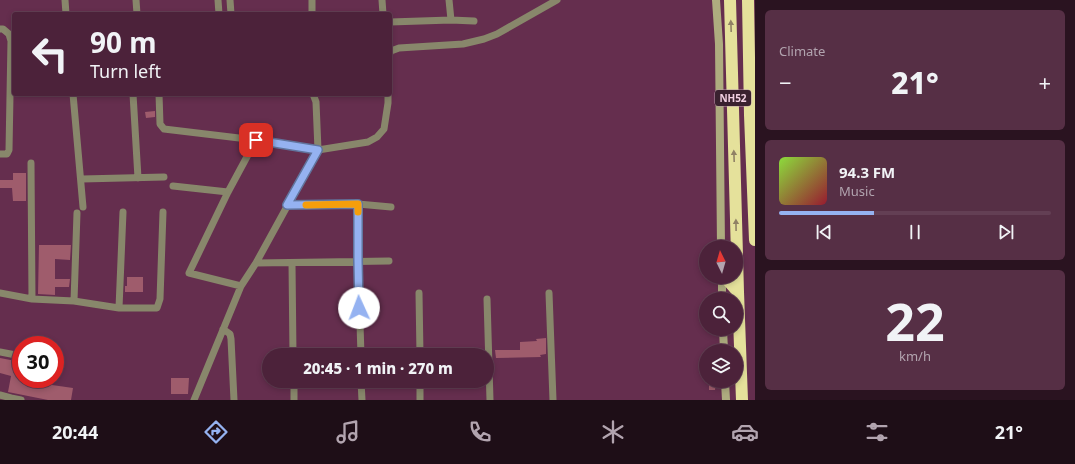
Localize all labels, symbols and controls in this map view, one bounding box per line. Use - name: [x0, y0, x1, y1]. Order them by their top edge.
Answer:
- one-way arrow: [727, 20, 734, 32]
- text: 90 m: [90, 23, 157, 61]
- icon: left: [24, 28, 76, 80]
- text: Climate: [779, 42, 825, 60]
- text: Turn left: [90, 59, 161, 83]
- text: 21°: [891, 62, 939, 103]
- text: −: [779, 67, 792, 97]
- text: +: [1038, 67, 1051, 97]
- road number: NH52: [715, 90, 751, 106]
- pin: [239, 123, 273, 157]
- icon: arrive: [245, 129, 267, 151]
- one-way arrow: [731, 149, 737, 162]
- text: 94.3 FM: [839, 162, 895, 182]
- text: Music: [839, 182, 875, 200]
- one-way arrow: [733, 218, 739, 231]
- icon: previous: [813, 221, 835, 243]
- icon: pause: [904, 221, 926, 243]
- icon: next: [995, 221, 1017, 243]
- north arrow: [699, 240, 743, 284]
- map controls: [699, 240, 743, 388]
- text: 22: [885, 285, 945, 356]
- position arrow: [338, 287, 380, 329]
- button: search: [699, 292, 743, 336]
- speed limit sign: 30: [12, 336, 64, 388]
- button: layers: [699, 344, 743, 388]
- text: km/h: [899, 347, 931, 365]
- text: 20:45 · 1 min · 270 m: [303, 358, 453, 378]
- icon: directions: [202, 418, 230, 446]
- icon: music: [334, 418, 362, 446]
- icon: phone: [466, 418, 494, 446]
- icon: climate: [599, 418, 627, 446]
- icon: car: [731, 418, 759, 446]
- icon: filters: [863, 418, 891, 446]
- text: 20:44: [52, 420, 98, 444]
- text: 21°: [995, 420, 1023, 444]

